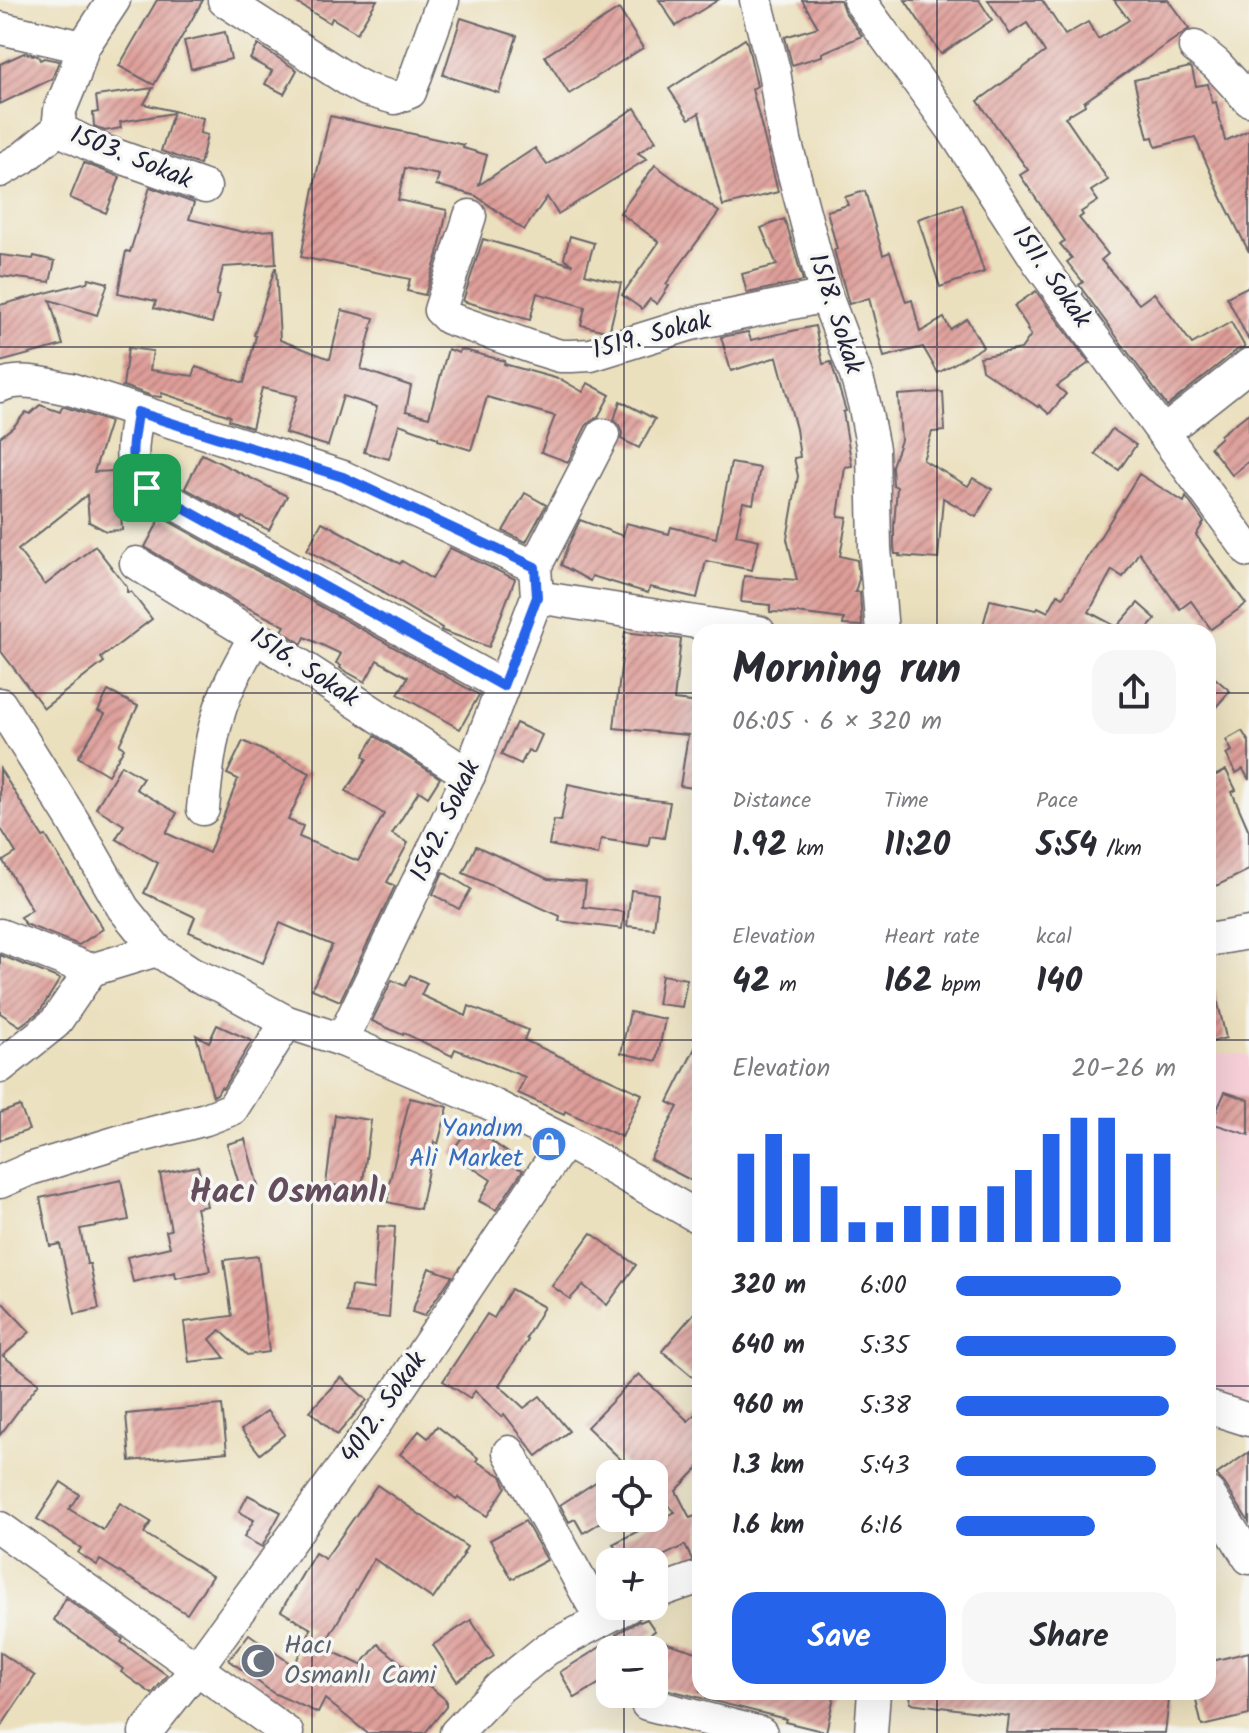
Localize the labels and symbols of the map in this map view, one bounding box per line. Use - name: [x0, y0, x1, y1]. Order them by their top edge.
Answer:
- street label: 1503. Sokak: [63, 114, 199, 202]
- street label: 1511. Sokak: [1000, 217, 1102, 338]
- street label: 1518. Sokak: [796, 248, 874, 381]
- street label: 1519. Sokak: [588, 300, 717, 372]
- pin: [113, 454, 181, 522]
- street label: 1516. Sokak: [241, 617, 368, 720]
- street label: 1542. Sokak: [399, 752, 493, 889]
- place label: Yandım Ali Market: [409, 1108, 524, 1180]
- shop icon: Yandım Ali Market: [530, 1125, 568, 1163]
- district label: Hacı Osmanlı: [190, 1166, 387, 1220]
- street label: 4012. Sokak: [330, 1342, 439, 1473]
- place label: Hacı Osmanlı Cami: [284, 1625, 438, 1697]
- mosque icon: Hacı Osmanlı Cami: [239, 1642, 277, 1680]

